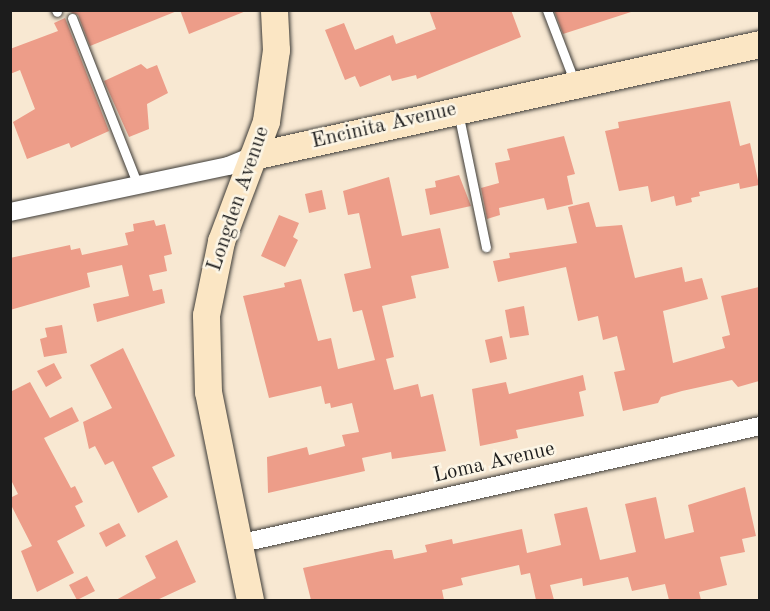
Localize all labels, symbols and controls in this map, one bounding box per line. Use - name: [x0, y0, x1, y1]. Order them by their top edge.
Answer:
- street label: Encinita Avenue: [309, 97, 459, 155]
- street label: Longden Avenue: [202, 123, 276, 275]
- street label: Loma Avenue: [431, 437, 557, 489]

